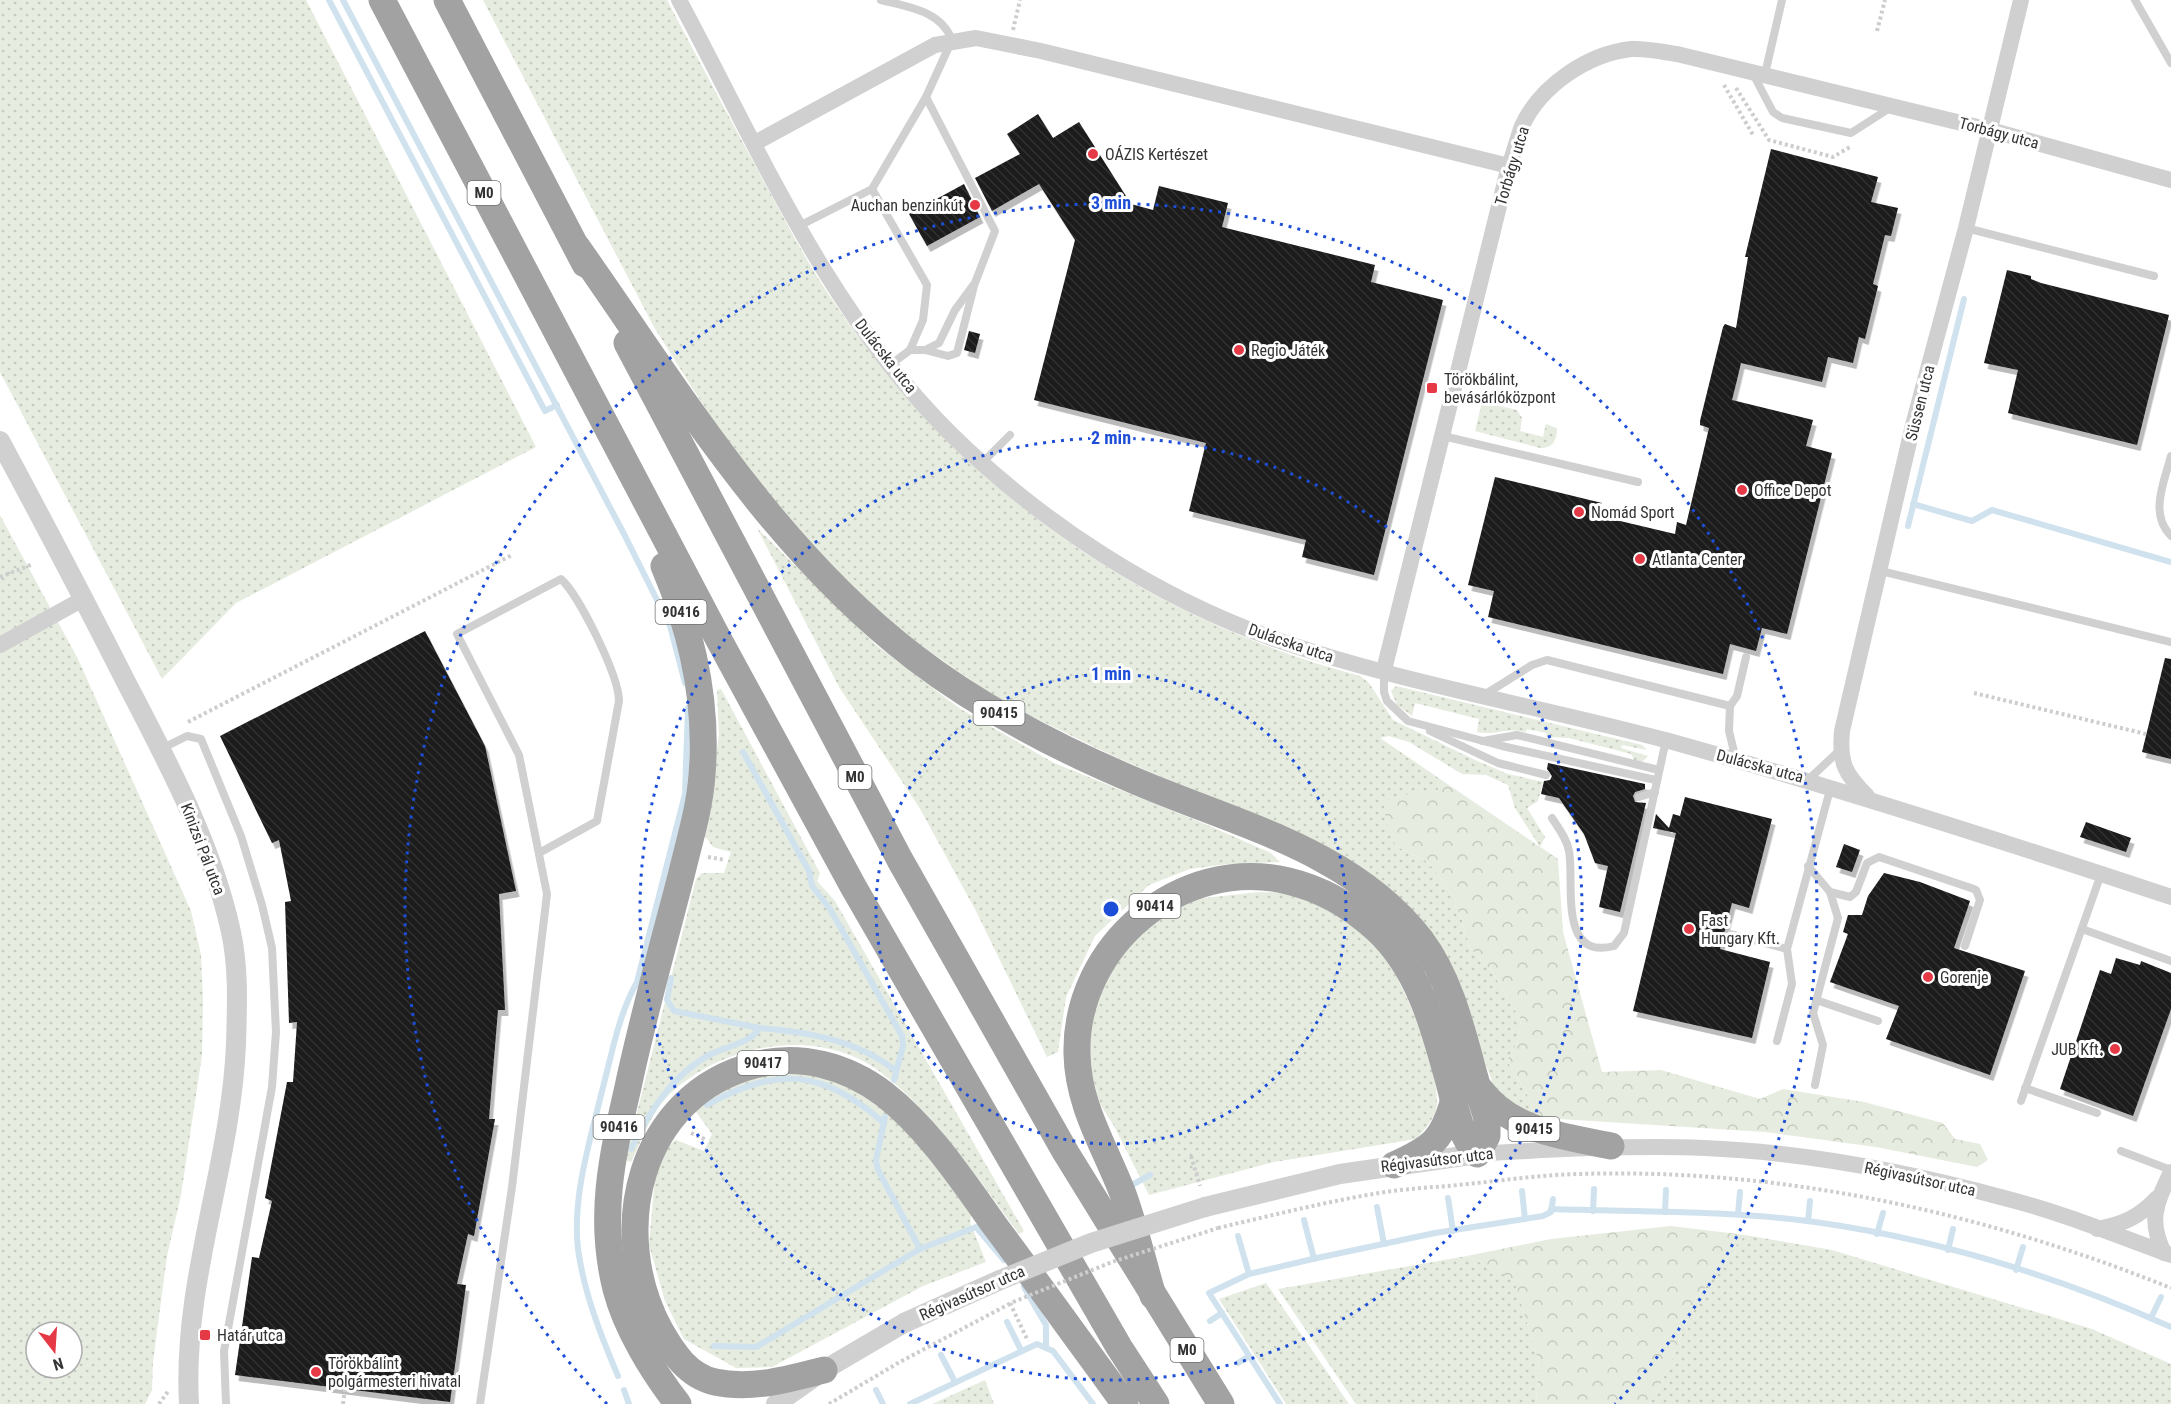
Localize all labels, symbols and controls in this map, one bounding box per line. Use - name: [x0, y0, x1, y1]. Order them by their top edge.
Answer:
- street label: Torbágy utca: [1957, 113, 2041, 153]
- street label: Torbágy utca: [1491, 124, 1533, 208]
- place label: OÁZIS Kertészet: [1105, 145, 1208, 164]
- marker: OÁZIS Kertészet: [1086, 147, 1100, 161]
- road number: M0: [468, 181, 500, 205]
- text: 3 min: [1091, 192, 1131, 213]
- place label: Auchan benzinkút: [851, 196, 963, 215]
- marker: Auchan benzinkút: [968, 198, 982, 212]
- street label: Dulácska utca: [851, 315, 921, 397]
- place label: Regio Játék: [1251, 341, 1326, 360]
- marker: Regio Játék: [1232, 343, 1246, 357]
- street label: Süssen utca: [1901, 363, 1939, 443]
- place label: Törökbálint, bevásárlóközpont: [1444, 370, 1556, 407]
- marker: Törökbálint, bevásárlóközpont: [1425, 381, 1439, 395]
- text: 2 min: [1091, 427, 1131, 448]
- place label: Office Depot: [1754, 481, 1832, 500]
- marker: Office Depot: [1735, 483, 1749, 497]
- place label: Nomád Sport: [1591, 503, 1675, 522]
- marker: Nomád Sport: [1572, 505, 1586, 519]
- place label: Atlanta Center: [1652, 550, 1743, 569]
- marker: Atlanta Center: [1633, 552, 1647, 566]
- road number: 90416: [656, 600, 706, 624]
- street label: Dulácska utca: [1246, 620, 1336, 666]
- text: 1 min: [1091, 663, 1131, 684]
- road number: 90415: [974, 701, 1024, 725]
- street label: Dulácska utca: [1715, 745, 1805, 787]
- road number: M0: [838, 765, 872, 789]
- street label: Kinizsi Pál utca: [177, 800, 229, 898]
- road number: 90414: [1130, 894, 1180, 918]
- centre of rings: [1101, 899, 1121, 919]
- place label: Fast Hungary Kft.: [1701, 911, 1780, 948]
- marker: Fast Hungary Kft.: [1682, 922, 1696, 936]
- place label: Gorenje: [1940, 968, 1989, 987]
- marker: Gorenje: [1921, 970, 1935, 984]
- place label: JUB Kft.: [2051, 1040, 2103, 1059]
- marker: JUB Kft.: [2108, 1042, 2122, 1056]
- road number: 90417: [738, 1051, 789, 1075]
- road number: 90416: [594, 1115, 644, 1139]
- road number: 90415: [1508, 1117, 1559, 1141]
- street label: Régivasútsor utca: [1380, 1144, 1494, 1176]
- street label: Régivasútsor utca: [1863, 1158, 1977, 1200]
- street label: Régivasútsor utca: [916, 1261, 1028, 1325]
- north arrow: [24, 1320, 84, 1380]
- place label: Határ utca: [217, 1326, 283, 1345]
- marker: Határ utca: [198, 1328, 212, 1342]
- road number: M0: [1170, 1338, 1204, 1362]
- text: N: [51, 1353, 66, 1374]
- place label: Törökbálint polgármesteri hivatal: [328, 1354, 461, 1391]
- marker: Törökbálint polgármesteri hivatal: [309, 1365, 323, 1379]

